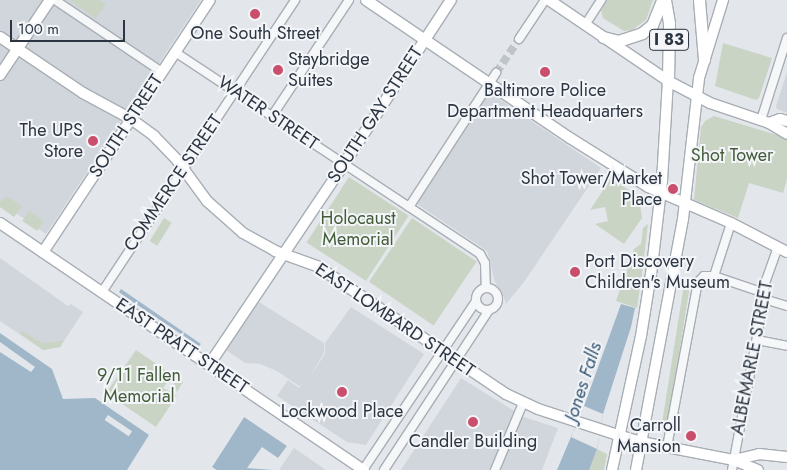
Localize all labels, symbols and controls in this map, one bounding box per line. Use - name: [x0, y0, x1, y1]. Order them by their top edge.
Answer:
- marker: One South Street: [249, 8, 261, 20]
- scale bar: [12, 10, 128, 42]
- text: 100 m: [18, 18, 59, 40]
- place label: One South Street: [190, 22, 320, 44]
- road number: I 83: [649, 26, 689, 54]
- street label: SOUTH GAY STREET: [323, 43, 427, 187]
- place label: Staybridge Suites: [288, 49, 370, 92]
- marker: Staybridge Suites: [272, 64, 284, 76]
- marker: Baltimore Police Department Headquarters: [539, 66, 551, 78]
- street label: SOUTH STREET: [85, 70, 167, 182]
- street label: WATER STREET: [214, 71, 322, 155]
- place label: Baltimore Police Department Headquarters: [447, 80, 643, 122]
- street label: COMMERCE STREET: [119, 111, 227, 255]
- place label: The UPS Store: [20, 120, 83, 162]
- marker: The UPS Store: [87, 135, 99, 147]
- park label: Shot Tower: [691, 144, 773, 166]
- place label: Shot Tower/Market Place: [521, 168, 662, 210]
- marker: Shot Tower/Market Place: [666, 182, 680, 196]
- park label: Holocaust Memorial: [321, 208, 395, 250]
- place label: Port Discovery Children's Museum: [585, 251, 730, 294]
- street label: EAST LOMBARD STREET: [311, 259, 479, 381]
- marker: Port Discovery Children's Museum: [569, 266, 581, 278]
- street label: ALBEMARLE STREET: [726, 279, 778, 437]
- street label: EAST PRATT STREET: [112, 294, 252, 398]
- water label: Jones Falls: [560, 340, 606, 424]
- park label: 9/11 Fallen Memorial: [97, 365, 181, 408]
- marker: Lockwood Place: [336, 386, 348, 398]
- place label: Lockwood Place: [281, 400, 403, 422]
- place label: Carroll Mansion: [617, 415, 681, 458]
- marker: Candler Building: [467, 416, 479, 428]
- place label: Candler Building: [409, 430, 537, 452]
- marker: Carroll Mansion: [685, 430, 697, 442]

